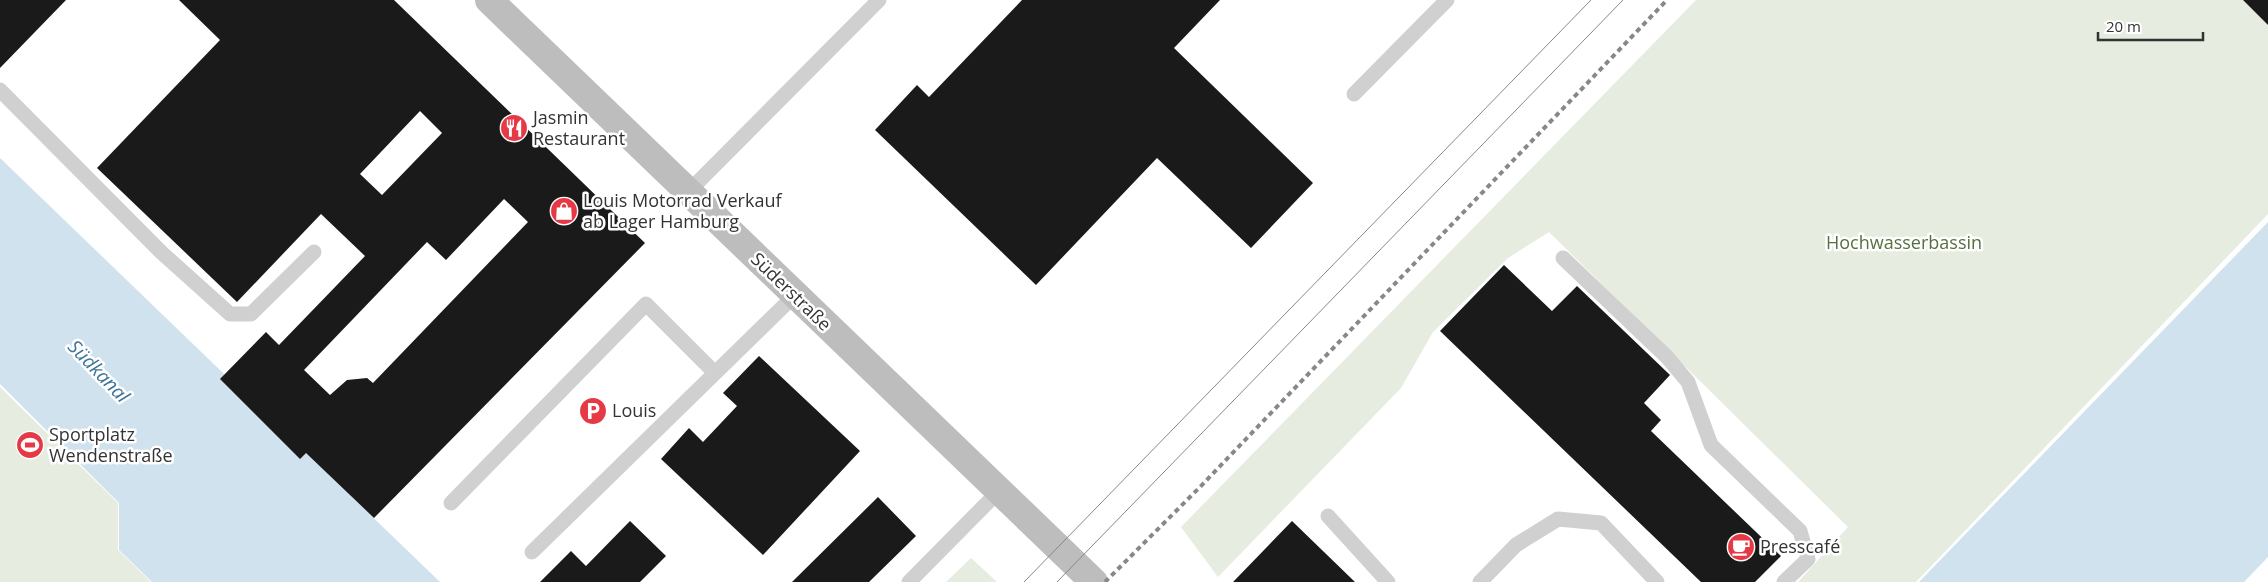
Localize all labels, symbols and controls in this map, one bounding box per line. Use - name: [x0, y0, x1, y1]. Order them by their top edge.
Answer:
- scale bar: [2098, 10, 2203, 42]
- text: 20 m: [2106, 16, 2141, 36]
- place label: Jasmin Restaurant: [531, 105, 625, 150]
- restaurant icon: Jasmin Restaurant: [499, 113, 529, 143]
- place label: Louis Motorrad Verkauf ab Lager Hamburg: [583, 188, 782, 233]
- shop icon: Louis Motorrad Verkauf ab Lager Hamburg: [549, 196, 579, 226]
- park label: Hochwasserbassin: [1826, 230, 1982, 254]
- street label: Süderstraße: [746, 247, 837, 336]
- water label: Südkanal: [63, 334, 136, 409]
- parking icon: Louis: [578, 396, 608, 426]
- place label: Louis: [612, 398, 656, 422]
- place label: Sportplatz Wendenstraße: [49, 422, 173, 467]
- sports icon: Sportplatz Wendenstraße: [15, 430, 45, 460]
- cafe icon: Presscafé: [1726, 532, 1756, 562]
- place label: Presscafé: [1760, 534, 1840, 558]

